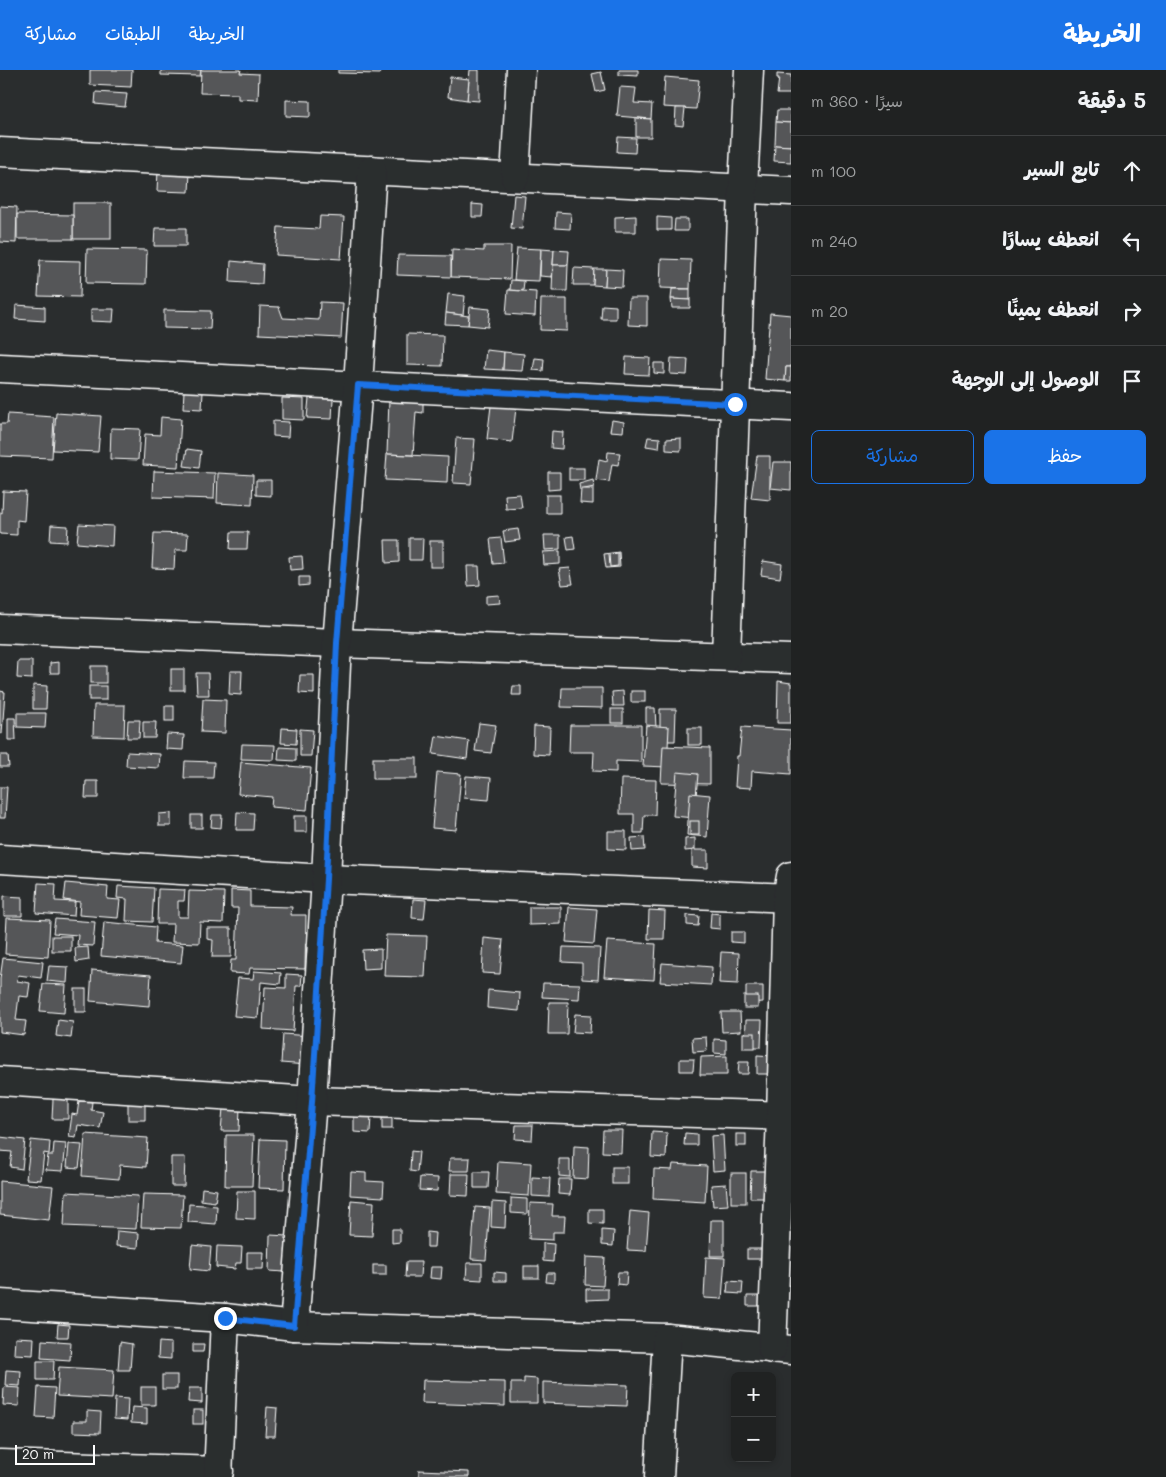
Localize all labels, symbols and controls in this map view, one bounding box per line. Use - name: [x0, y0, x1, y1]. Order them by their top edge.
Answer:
- text: الخريطة: [1063, 17, 1141, 48]
- text: مشاركة: [25, 21, 77, 45]
- text: الطبقات: [105, 21, 161, 45]
- text: الخريطة: [189, 21, 245, 45]
- text: 5 دقيقة: [1078, 86, 1146, 113]
- text: سيرًا · 360 m: [811, 90, 903, 111]
- text: تابع السير: [1024, 156, 1099, 181]
- icon: ahead: [1118, 157, 1146, 185]
- text: 100 m: [811, 160, 856, 181]
- text: انعطف يسارًا: [1002, 226, 1099, 251]
- icon: left: [1118, 227, 1146, 255]
- text: 240 m: [811, 230, 857, 251]
- text: انعطف يمينًا: [1007, 296, 1099, 321]
- icon: right: [1118, 297, 1146, 325]
- text: 20 m: [811, 300, 848, 321]
- text: الوصول إلى الوجهة: [952, 366, 1099, 391]
- icon: arrive: [1118, 367, 1146, 395]
- route start: [724, 393, 747, 416]
- button: مشاركة: [811, 430, 974, 484]
- button: حفظ: [984, 430, 1146, 484]
- route end: [214, 1307, 237, 1330]
- map controls: [731, 1372, 776, 1462]
- button: +: [731, 1372, 776, 1417]
- button: −: [731, 1417, 776, 1462]
- scale bar: [15, 1442, 95, 1465]
- text: 20 m: [22, 1444, 54, 1463]

